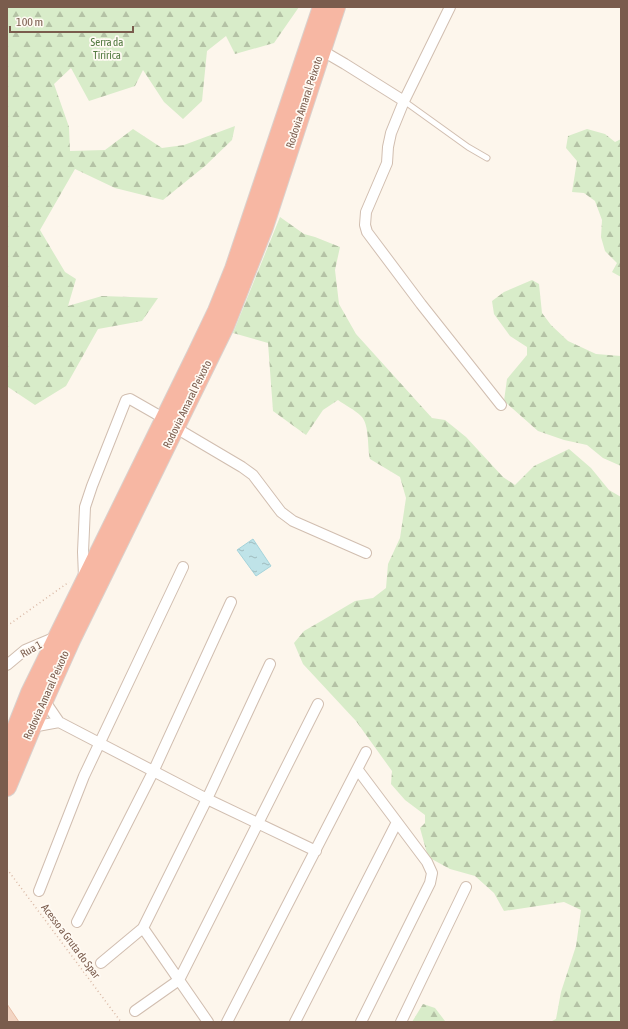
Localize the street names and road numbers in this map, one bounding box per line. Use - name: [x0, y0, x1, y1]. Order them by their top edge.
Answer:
- street label: Rodovia Amaral Peixoto: [283, 54, 325, 150]
- street label: Rodovia Amaral Peixoto: [161, 358, 213, 450]
- street label: Rua 1: [18, 638, 44, 660]
- street label: Rodovia Amaral Peixoto: [21, 649, 71, 741]
- street label: Acesso a Gruta do Spar: [39, 902, 103, 981]

